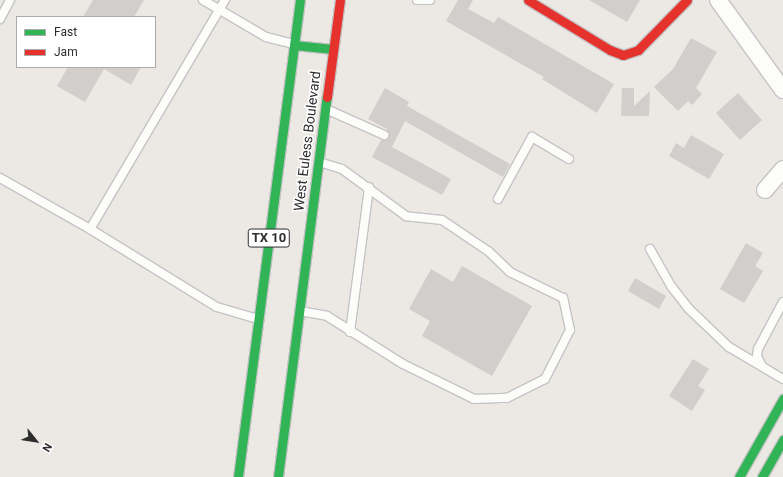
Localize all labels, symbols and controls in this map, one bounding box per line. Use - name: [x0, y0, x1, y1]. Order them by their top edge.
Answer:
- legend: [16, 16, 156, 68]
- text: Fast: [54, 25, 77, 39]
- text: Jam: [54, 45, 78, 59]
- street label: West Euless Boulevard: [290, 70, 324, 212]
- road number: TX 10: [247, 227, 291, 249]
- north arrow: [16, 421, 56, 461]
- text: N: [39, 441, 54, 454]

